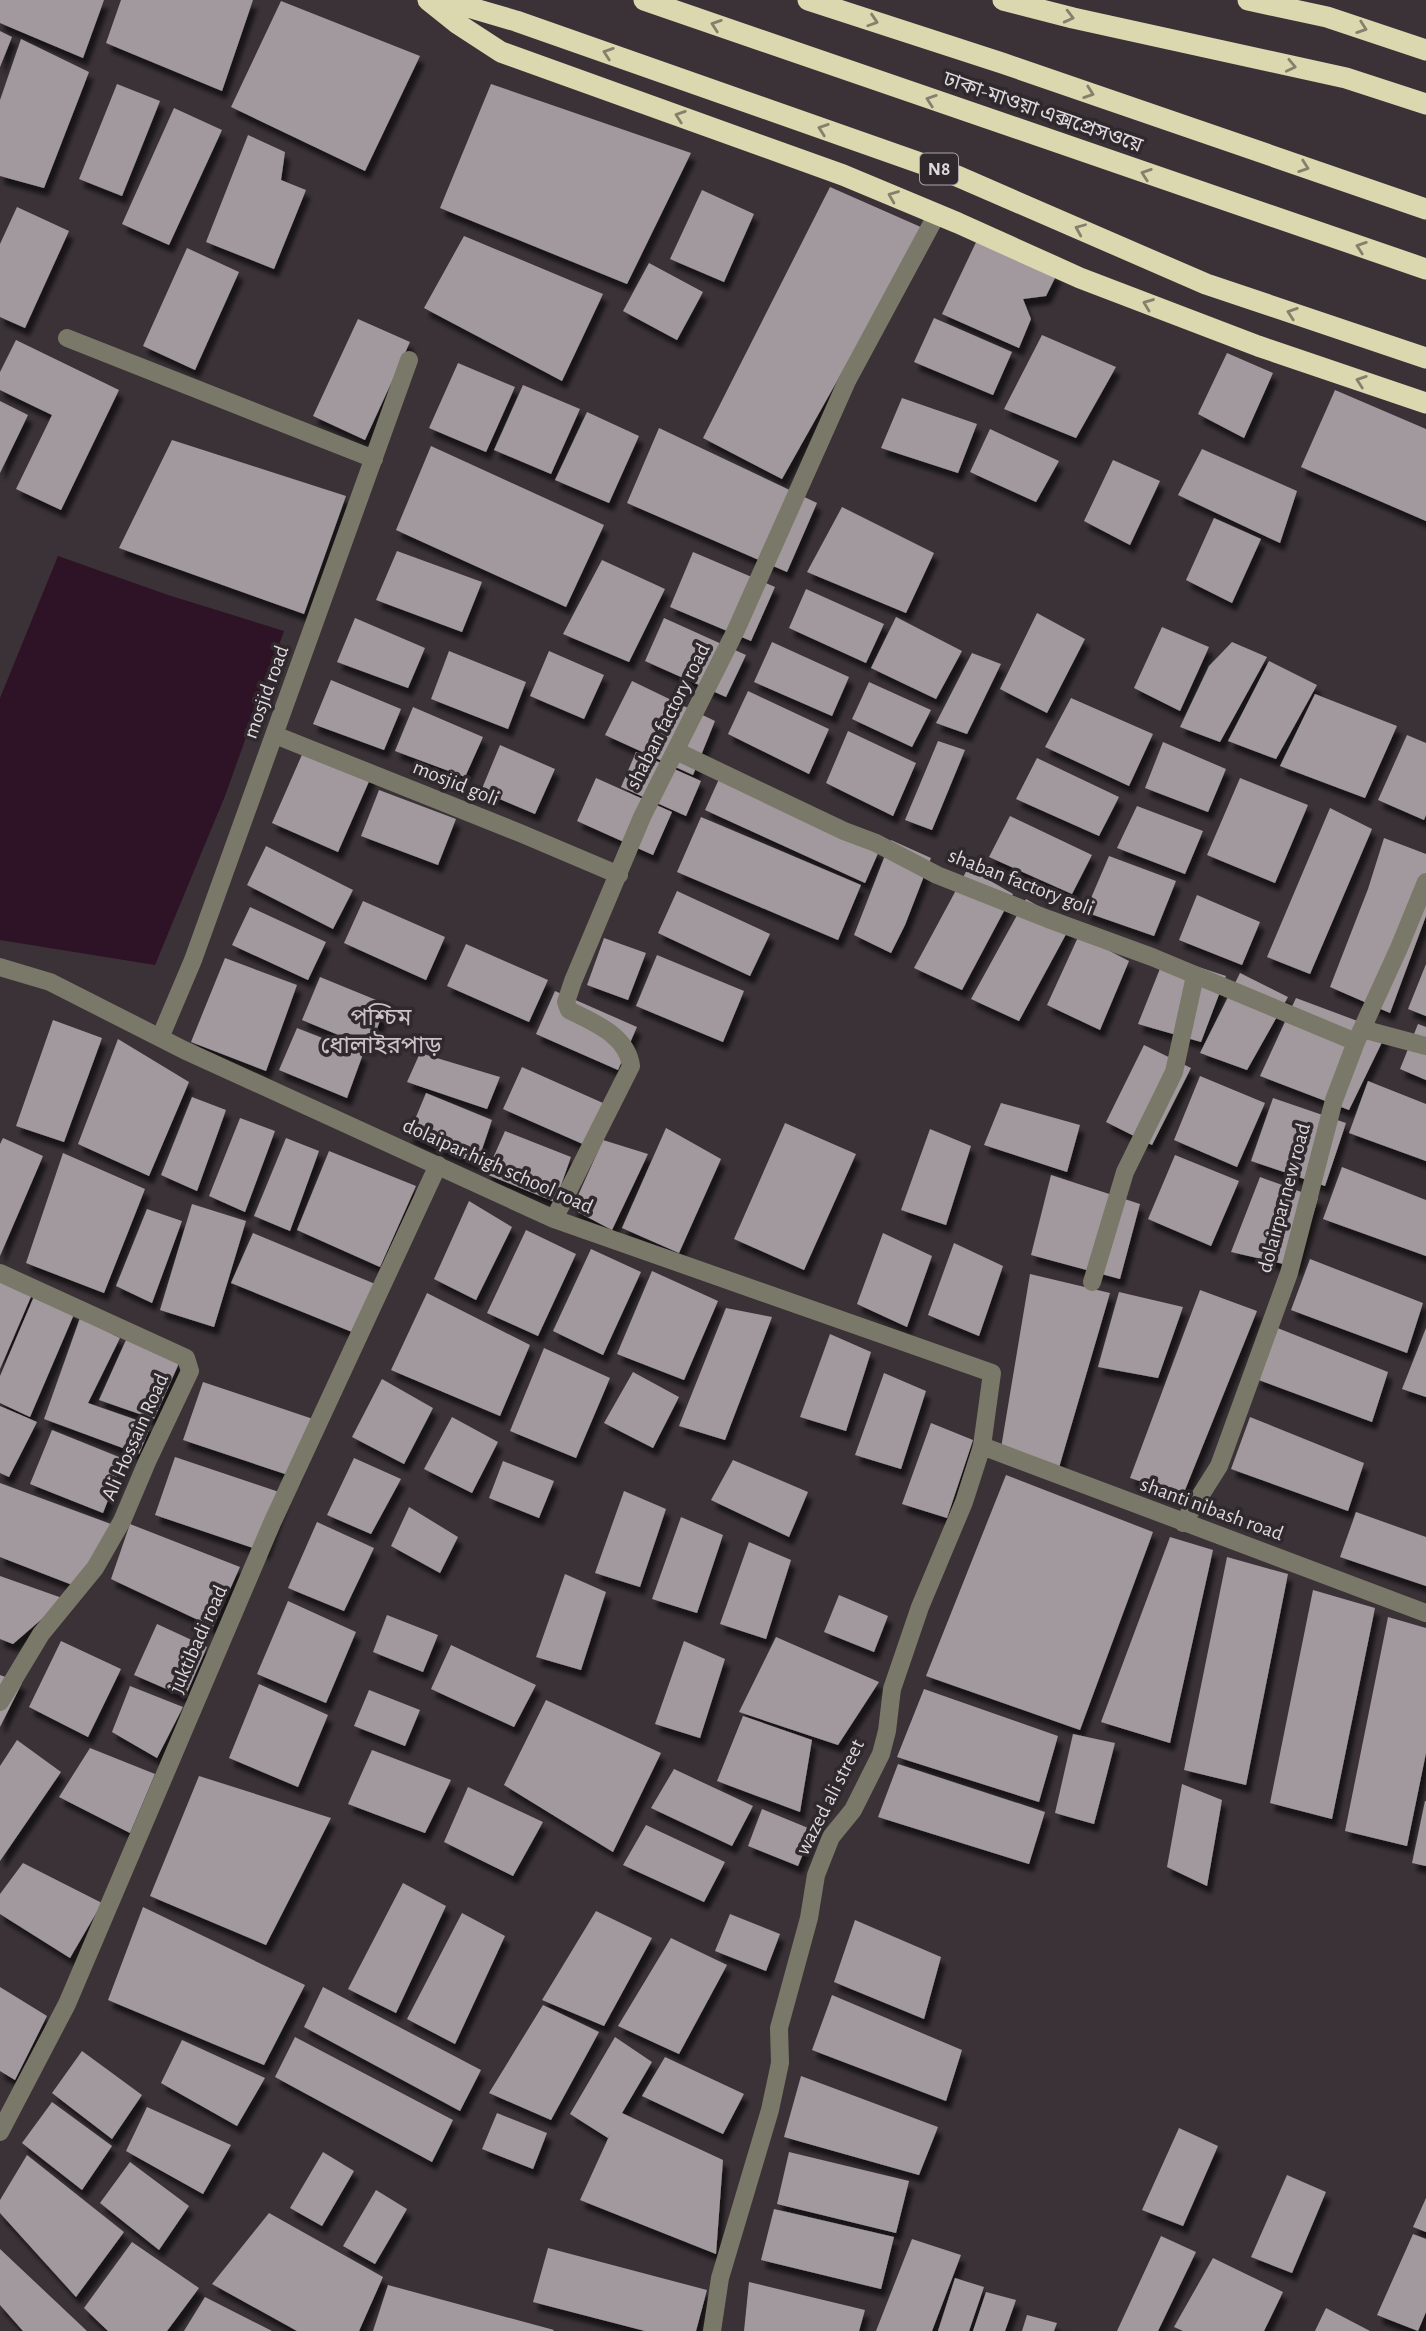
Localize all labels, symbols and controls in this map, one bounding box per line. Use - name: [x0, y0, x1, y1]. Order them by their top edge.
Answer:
- one-way arrow: [1063, 8, 1075, 23]
- one-way arrow: [866, 13, 879, 27]
- one-way arrow: [710, 19, 723, 33]
- one-way arrow: [1355, 20, 1367, 35]
- one-way arrow: [603, 47, 615, 61]
- one-way arrow: [1285, 57, 1297, 72]
- street label: ঢাকা-মাওয়া এক্সপ্রেসওয়ে: [940, 68, 1146, 156]
- one-way arrow: [1082, 85, 1094, 99]
- one-way arrow: [925, 94, 937, 108]
- one-way arrow: [675, 110, 687, 124]
- one-way arrow: [817, 123, 830, 137]
- road number: N8: [920, 154, 958, 184]
- one-way arrow: [1297, 159, 1310, 173]
- one-way arrow: [1141, 167, 1153, 182]
- one-way arrow: [888, 190, 900, 204]
- one-way arrow: [1075, 223, 1088, 237]
- one-way arrow: [1356, 241, 1368, 255]
- one-way arrow: [1142, 298, 1154, 312]
- one-way arrow: [1286, 307, 1298, 321]
- one-way arrow: [1356, 375, 1368, 389]
- street label: shaban factory road: [622, 640, 714, 792]
- street label: mosjid road: [239, 642, 293, 741]
- street label: mosjid goli: [410, 756, 502, 810]
- street label: shaban factory goli: [945, 845, 1097, 919]
- district label: পশ্চিম ধোলাইরপাড়: [320, 1003, 442, 1058]
- street label: dolaipar high school road: [400, 1115, 596, 1218]
- street label: dolairpar new road: [1254, 1121, 1314, 1275]
- street label: Ali Hossain Road: [98, 1370, 172, 1504]
- street label: shanti nibash road: [1138, 1473, 1286, 1545]
- street label: juktibadi road: [165, 1582, 231, 1696]
- street label: wazed ali street: [792, 1736, 868, 1858]

